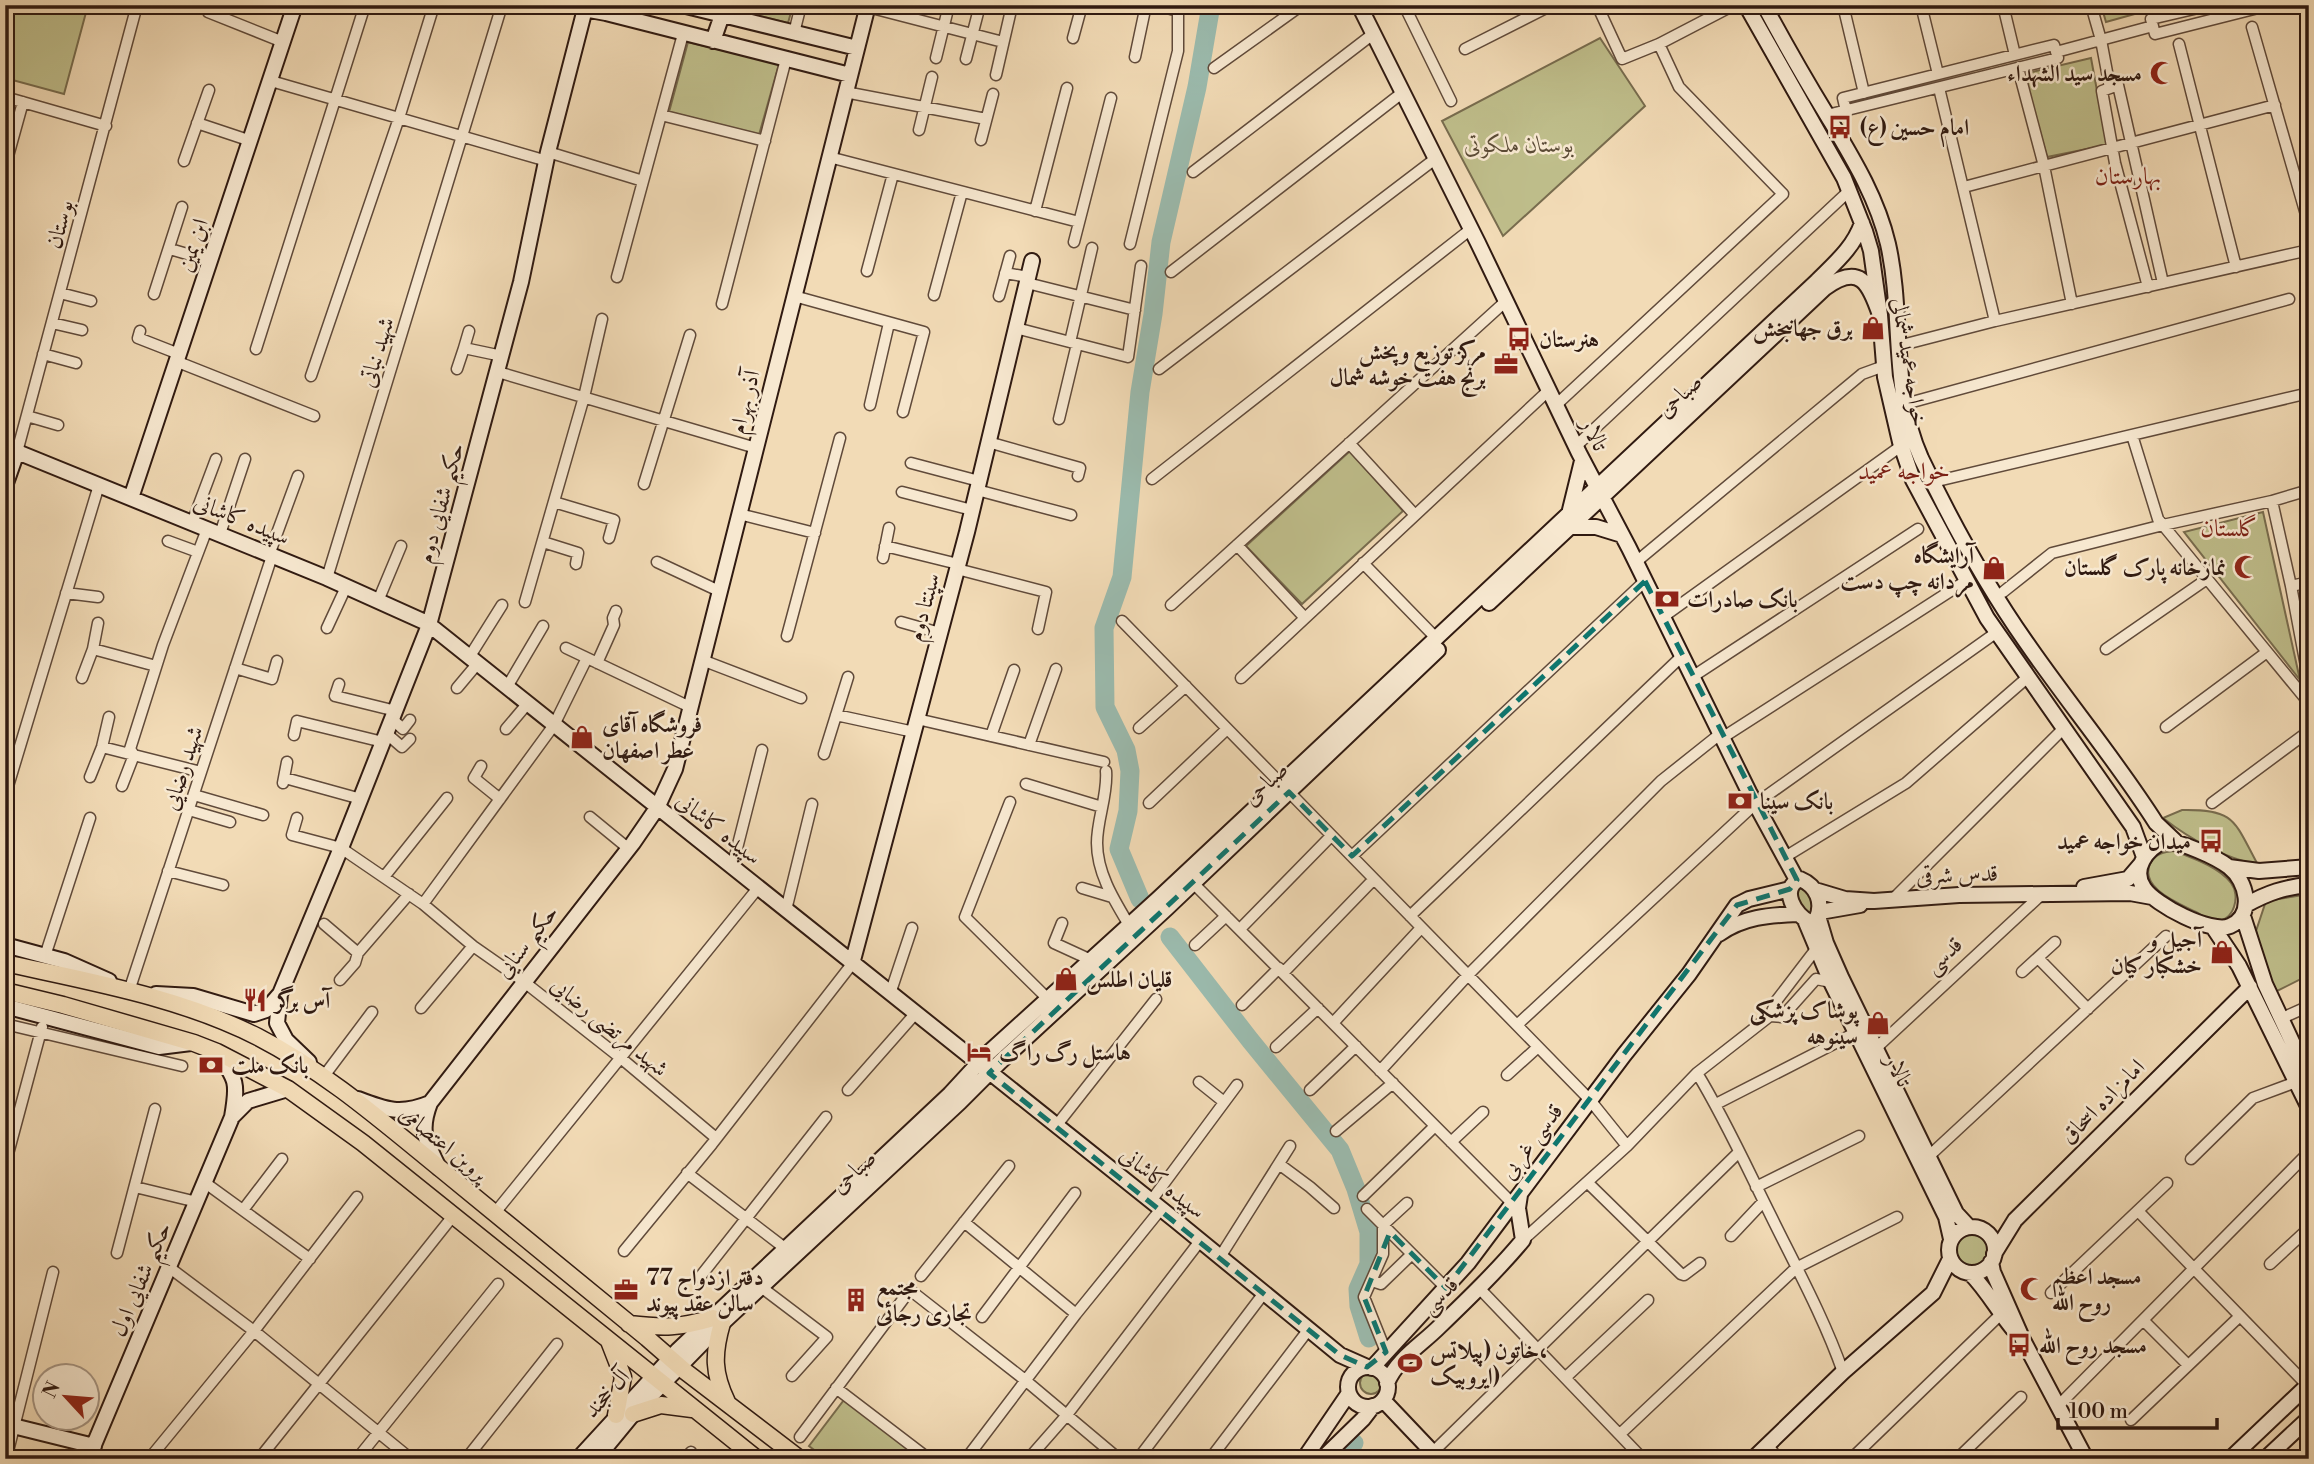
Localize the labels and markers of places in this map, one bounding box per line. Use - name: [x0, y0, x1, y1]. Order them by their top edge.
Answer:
- mosque icon: مسجد سید الشهداء: [2148, 59, 2176, 87]
- place label: مسجد سید الشهداء: [2007, 60, 2142, 88]
- bus stop icon: امام حسین (ع): [1826, 113, 1854, 141]
- place label: امام حسین (ع): [1860, 114, 1969, 148]
- shop icon: برق جهانبخش: [1859, 314, 1887, 342]
- place label: برق جهانبخش: [1753, 315, 1853, 344]
- bus stop icon: هنرستان: [1505, 325, 1533, 353]
- place label: هنرستان: [1539, 326, 1599, 354]
- place label: مرکز توزیع وپخش برنج هفت خوشه شمال: [1330, 338, 1486, 397]
- office icon: مرکز توزیع وپخش برنج هفت خوشه شمال: [1492, 350, 1520, 378]
- place label: آرایشگاه مردانه چپ دست: [1840, 540, 1977, 598]
- place label: نمازخانه پارک گلستان: [2064, 553, 2226, 584]
- mosque icon: نمازخانه پارک گلستان: [2232, 553, 2260, 581]
- shop icon: آرایشگاه مردانه چپ دست: [1980, 554, 2008, 582]
- bank icon: بانک صادرات: [1653, 585, 1681, 613]
- place label: بانک صادرات: [1687, 586, 1798, 614]
- place label: فروشگاه آقای عطر اصفهان: [602, 709, 702, 765]
- shop icon: فروشگاه آقای عطر اصفهان: [568, 723, 596, 751]
- bank icon: بانک سینا: [1726, 787, 1754, 815]
- place label: بانک سینا: [1760, 788, 1833, 816]
- bus stop icon: میدان خواجه عمید: [2197, 827, 2225, 855]
- place label: میدان خواجه عمید: [2057, 828, 2191, 856]
- place label: آجیل و خشکبار کیان: [2111, 926, 2205, 980]
- shop icon: آجیل و خشکبار کیان: [2208, 938, 2236, 966]
- shop icon: قلیان اطلس: [1052, 965, 1080, 993]
- place label: قلیان اطلس: [1086, 966, 1172, 995]
- place label: آس برگر: [272, 985, 333, 1015]
- restaurant icon: آس برگر: [241, 986, 269, 1014]
- place label: پوشاک پزشکی سینوهه: [1750, 997, 1860, 1051]
- shop icon: پوشاک پزشکی سینوهه: [1864, 1009, 1892, 1037]
- hotel icon: هاستل رگ راگ: [965, 1038, 993, 1066]
- place label: هاستل رگ راگ: [999, 1039, 1131, 1069]
- bank icon: بانک ملت: [197, 1051, 225, 1079]
- place label: بانک ملت: [231, 1052, 309, 1080]
- place label: مسجد اعظم روح الله: [2052, 1263, 2141, 1323]
- place label: دفتر ازدواج 77 سالن عقد پیوند: [646, 1264, 764, 1320]
- place label: مجتمع تجاری رجائی: [875, 1274, 972, 1328]
- mosque icon: مسجد اعظم روح الله: [2018, 1275, 2046, 1303]
- office icon: دفتر ازدواج 77 سالن عقد پیوند: [612, 1276, 640, 1304]
- building icon: مجتمع تجاری رجائی: [842, 1286, 870, 1314]
- place label: مسجد روح الله: [2039, 1327, 2147, 1366]
- bus stop icon: مسجد روح الله: [2005, 1331, 2033, 1359]
- place label: خاتون (پیلاتس، ایروبیک): [1430, 1337, 1548, 1391]
- sports icon: خاتون (پیلاتس، ایروبیک): [1396, 1349, 1424, 1377]

